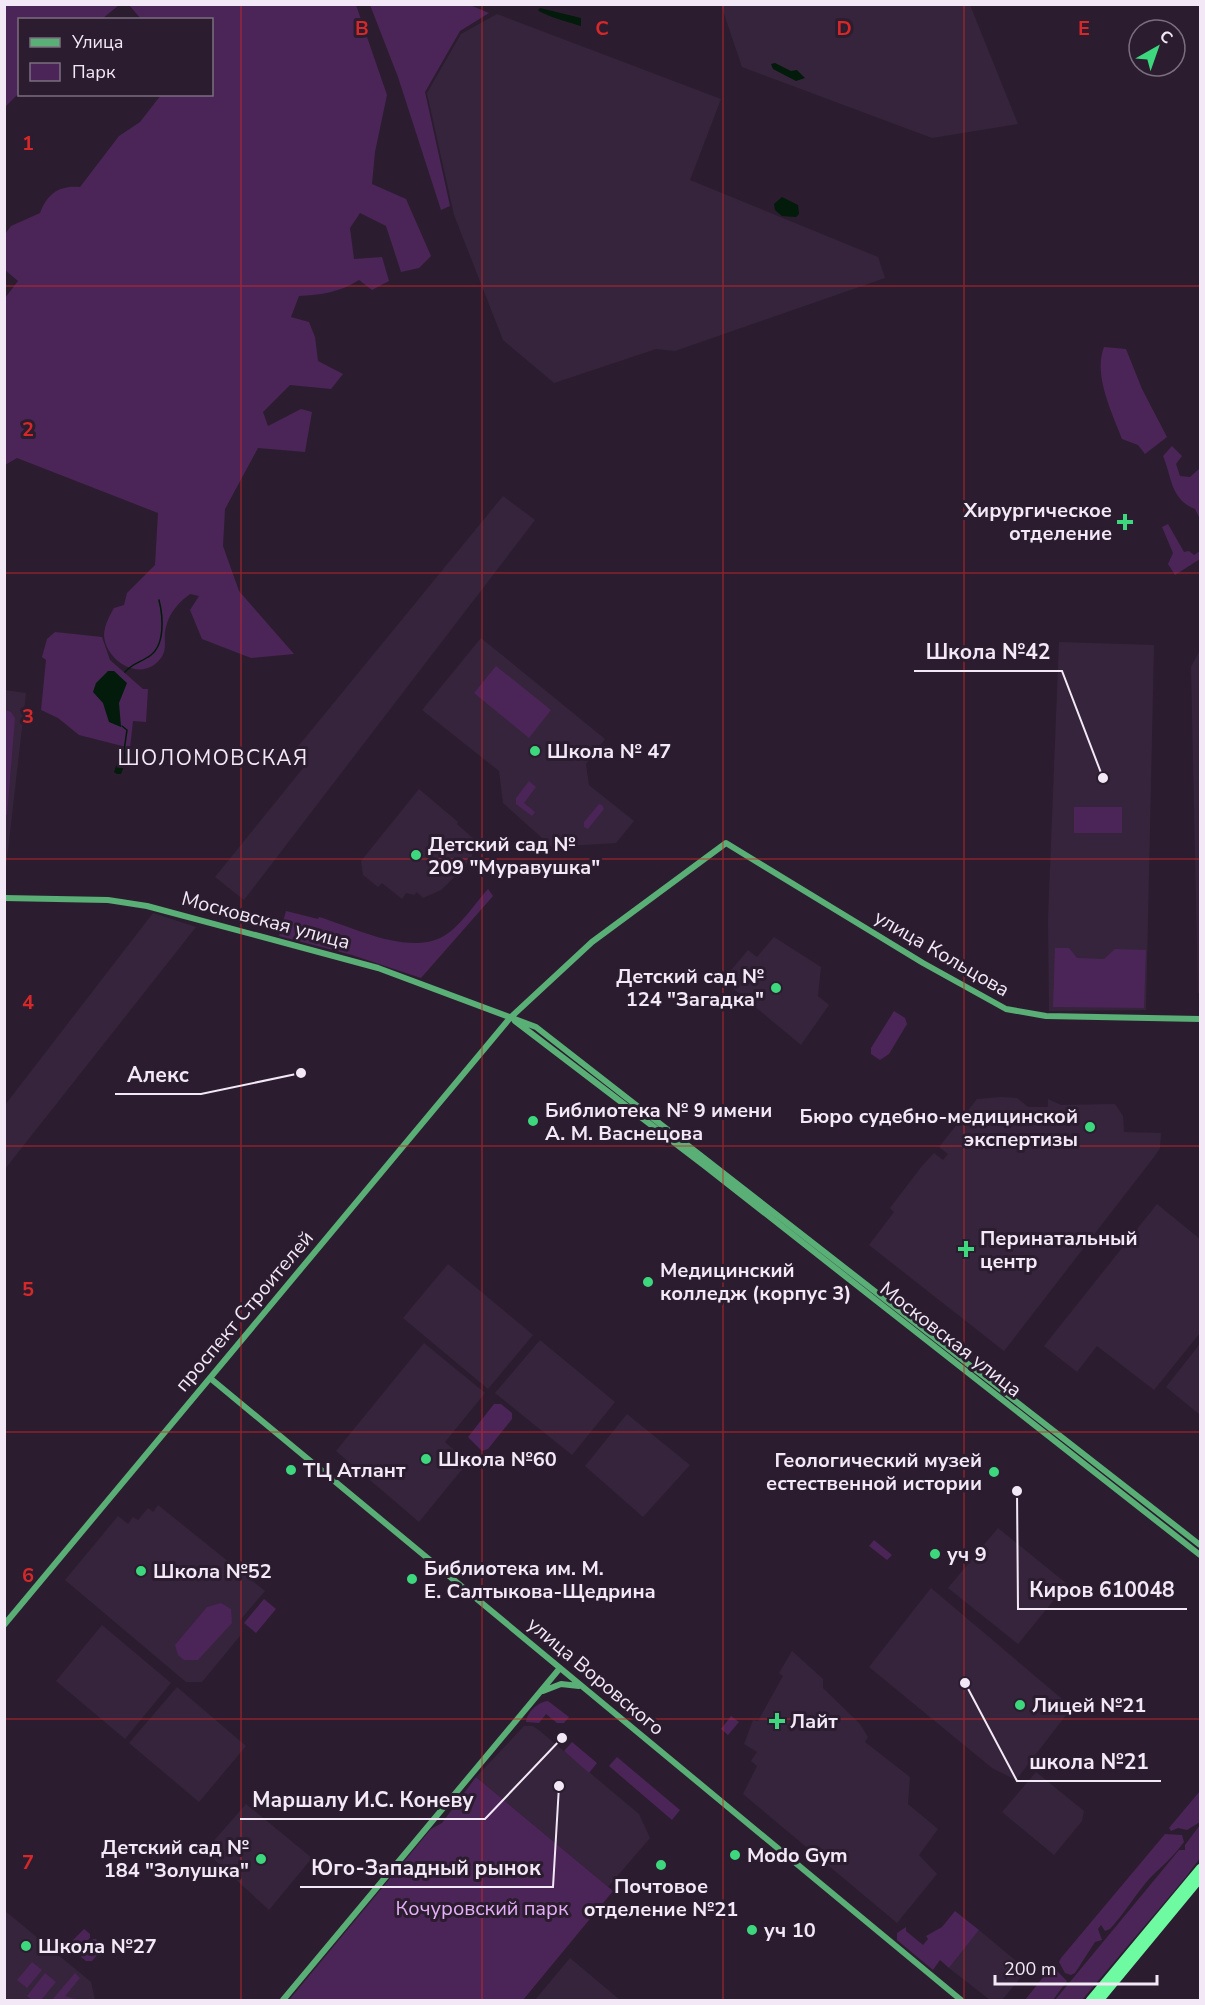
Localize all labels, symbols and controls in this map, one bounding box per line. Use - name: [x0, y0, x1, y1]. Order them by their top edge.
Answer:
- text: B: [355, 15, 369, 42]
- text: C: [595, 15, 609, 42]
- text: D: [836, 15, 852, 42]
- text: E: [1078, 15, 1090, 42]
- legend: [18, 18, 213, 96]
- north arrow: [1127, 18, 1187, 78]
- text: С: [1155, 25, 1177, 49]
- text: Улица: [71, 30, 123, 54]
- text: Парк: [72, 60, 116, 84]
- text: 1: [22, 130, 34, 157]
- text: 2: [22, 416, 34, 443]
- place label: Хирургическое отделение: [963, 497, 1112, 547]
- marker: Хирургическое отделение: [1116, 513, 1134, 531]
- callout: Школа №42: [914, 632, 1062, 671]
- text: Школа №42: [926, 638, 1050, 666]
- text: 3: [22, 703, 34, 730]
- place label: Школа № 47: [547, 738, 671, 765]
- district label: ШОЛОМОВСКАЯ: [117, 744, 309, 772]
- marker: Школа № 47: [528, 744, 542, 758]
- place label: Детский сад № 209 "Муравушка": [428, 831, 600, 881]
- marker: Детский сад № 209 "Муравушка": [409, 848, 423, 862]
- street label: Московская улица: [179, 885, 353, 956]
- street label: улица Кольцова: [869, 904, 1014, 1003]
- place label: Детский сад № 124 "Загадка": [616, 963, 764, 1013]
- marker: Детский сад № 124 "Загадка": [769, 981, 783, 995]
- text: 4: [22, 989, 34, 1016]
- callout: Алекс: [115, 1055, 201, 1094]
- text: Алекс: [127, 1061, 189, 1089]
- place label: Библиотека № 9 имени А. М. Васнецова: [545, 1097, 772, 1147]
- place label: Бюро судебно-медицинской экспертизы: [800, 1103, 1078, 1153]
- marker: Библиотека № 9 имени А. М. Васнецова: [526, 1114, 540, 1128]
- marker: Бюро судебно-медицинской экспертизы: [1083, 1120, 1097, 1134]
- street label: проспект Строителей: [169, 1225, 320, 1397]
- place label: Перинатальный центр: [980, 1225, 1138, 1275]
- marker: Перинатальный центр: [957, 1240, 975, 1258]
- place label: Медицинский колледж (корпус 3): [660, 1257, 852, 1307]
- marker: Медицинский колледж (корпус 3): [641, 1275, 655, 1289]
- street label: Московская улица: [874, 1275, 1027, 1403]
- text: 5: [22, 1276, 34, 1303]
- place label: Школа №60: [438, 1446, 557, 1473]
- place label: Геологический музей естественной истории: [766, 1447, 982, 1497]
- marker: Школа №60: [419, 1452, 433, 1466]
- place label: ТЦ Атлант: [303, 1457, 406, 1484]
- marker: ТЦ Атлант: [284, 1463, 298, 1477]
- marker: Геологический музей естественной истории: [987, 1465, 1001, 1479]
- place label: уч 9: [947, 1541, 987, 1568]
- marker: уч 9: [928, 1547, 942, 1561]
- place label: Библиотека им. М. Е. Салтыкова-Щедрина: [424, 1555, 656, 1605]
- place label: Школа №52: [153, 1558, 272, 1585]
- text: 6: [22, 1562, 34, 1589]
- marker: Школа №52: [134, 1564, 148, 1578]
- callout: Киров 610048: [1018, 1570, 1187, 1609]
- marker: Библиотека им. М. Е. Салтыкова-Щедрина: [405, 1572, 419, 1586]
- text: Киров 610048: [1029, 1576, 1175, 1604]
- street label: улица Воровского: [521, 1611, 670, 1742]
- place label: Лицей №21: [1032, 1692, 1146, 1719]
- marker: Лицей №21: [1013, 1698, 1027, 1712]
- place label: Лайт: [790, 1708, 838, 1735]
- marker: Лайт: [768, 1712, 786, 1730]
- callout: школа №21: [1017, 1742, 1161, 1781]
- text: школа №21: [1029, 1748, 1149, 1776]
- callout: Маршалу И.С. Коневу: [240, 1780, 485, 1819]
- text: Маршалу И.С. Коневу: [252, 1786, 474, 1814]
- place label: Детский сад № 184 "Золушка": [101, 1834, 249, 1884]
- place label: Modo Gym: [747, 1842, 848, 1869]
- callout: Юго-Западный рынок: [300, 1848, 553, 1887]
- marker: Modo Gym: [728, 1848, 742, 1862]
- text: 7: [22, 1849, 34, 1876]
- marker: Детский сад № 184 "Золушка": [254, 1852, 268, 1866]
- text: Юго-Западный рынок: [311, 1854, 541, 1882]
- marker: Почтовое отделение №21: [654, 1858, 668, 1872]
- place label: Почтовое отделение №21: [584, 1873, 738, 1923]
- park label: Кочуровский парк: [396, 1895, 569, 1922]
- place label: уч 10: [764, 1917, 816, 1944]
- marker: уч 10: [745, 1923, 759, 1937]
- place label: Школа №27: [38, 1933, 157, 1960]
- marker: Школа №27: [19, 1939, 33, 1953]
- scale bar: [995, 1948, 1157, 1986]
- text: 200 m: [1004, 1957, 1056, 1981]

